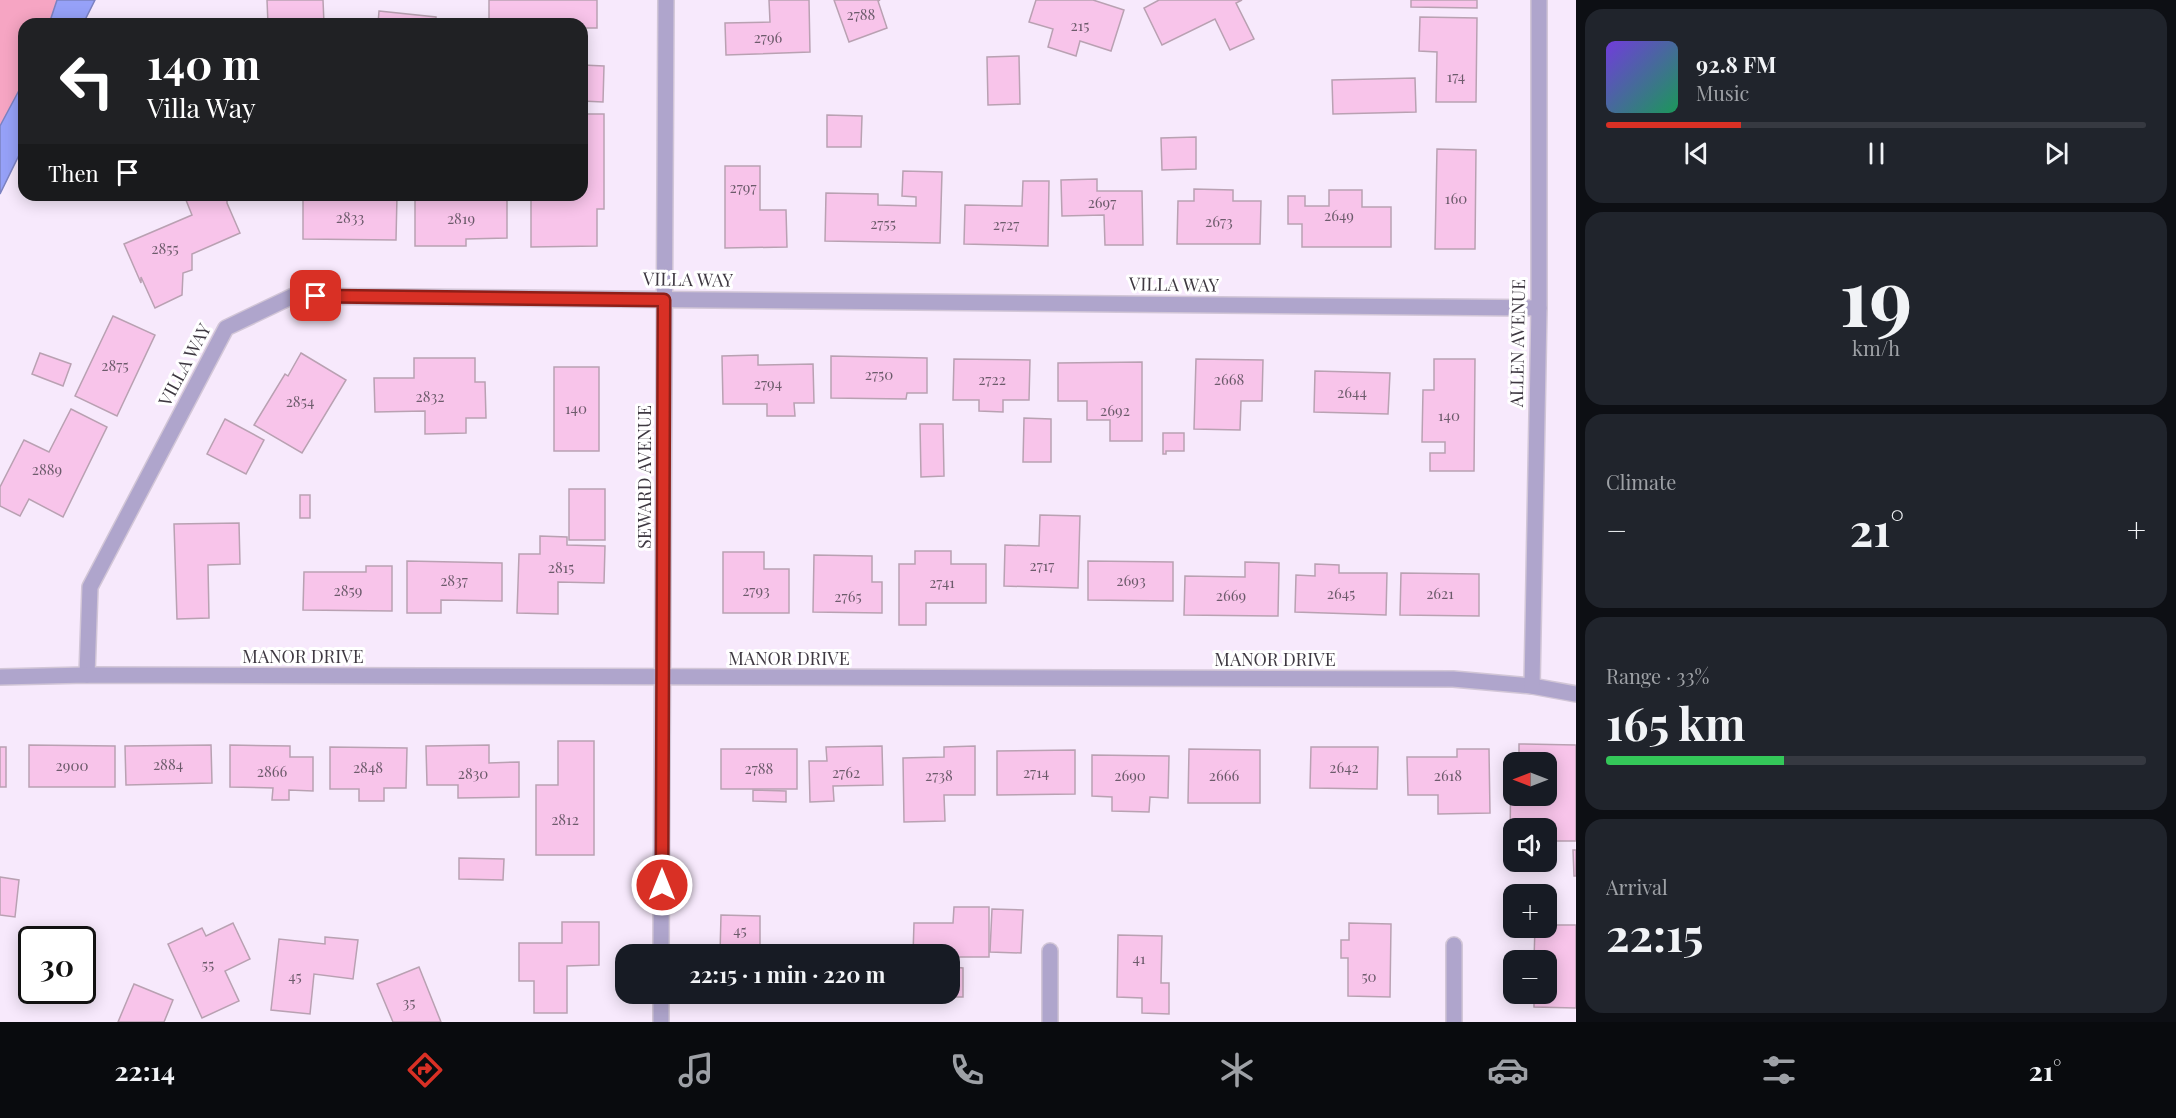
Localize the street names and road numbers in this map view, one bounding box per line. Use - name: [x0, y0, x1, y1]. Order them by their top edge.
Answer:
- street label: VILLA WAY: [642, 266, 734, 292]
- street label: VILLA WAY: [1128, 271, 1220, 297]
- street label: ALLEN AVENUE: [1504, 279, 1530, 408]
- street label: VILLA WAY: [152, 319, 216, 411]
- street label: SEWARD AVENUE: [632, 405, 656, 549]
- street label: MANOR DRIVE: [242, 644, 364, 668]
- street label: MANOR DRIVE: [728, 646, 850, 670]
- street label: MANOR DRIVE: [1214, 647, 1336, 671]

